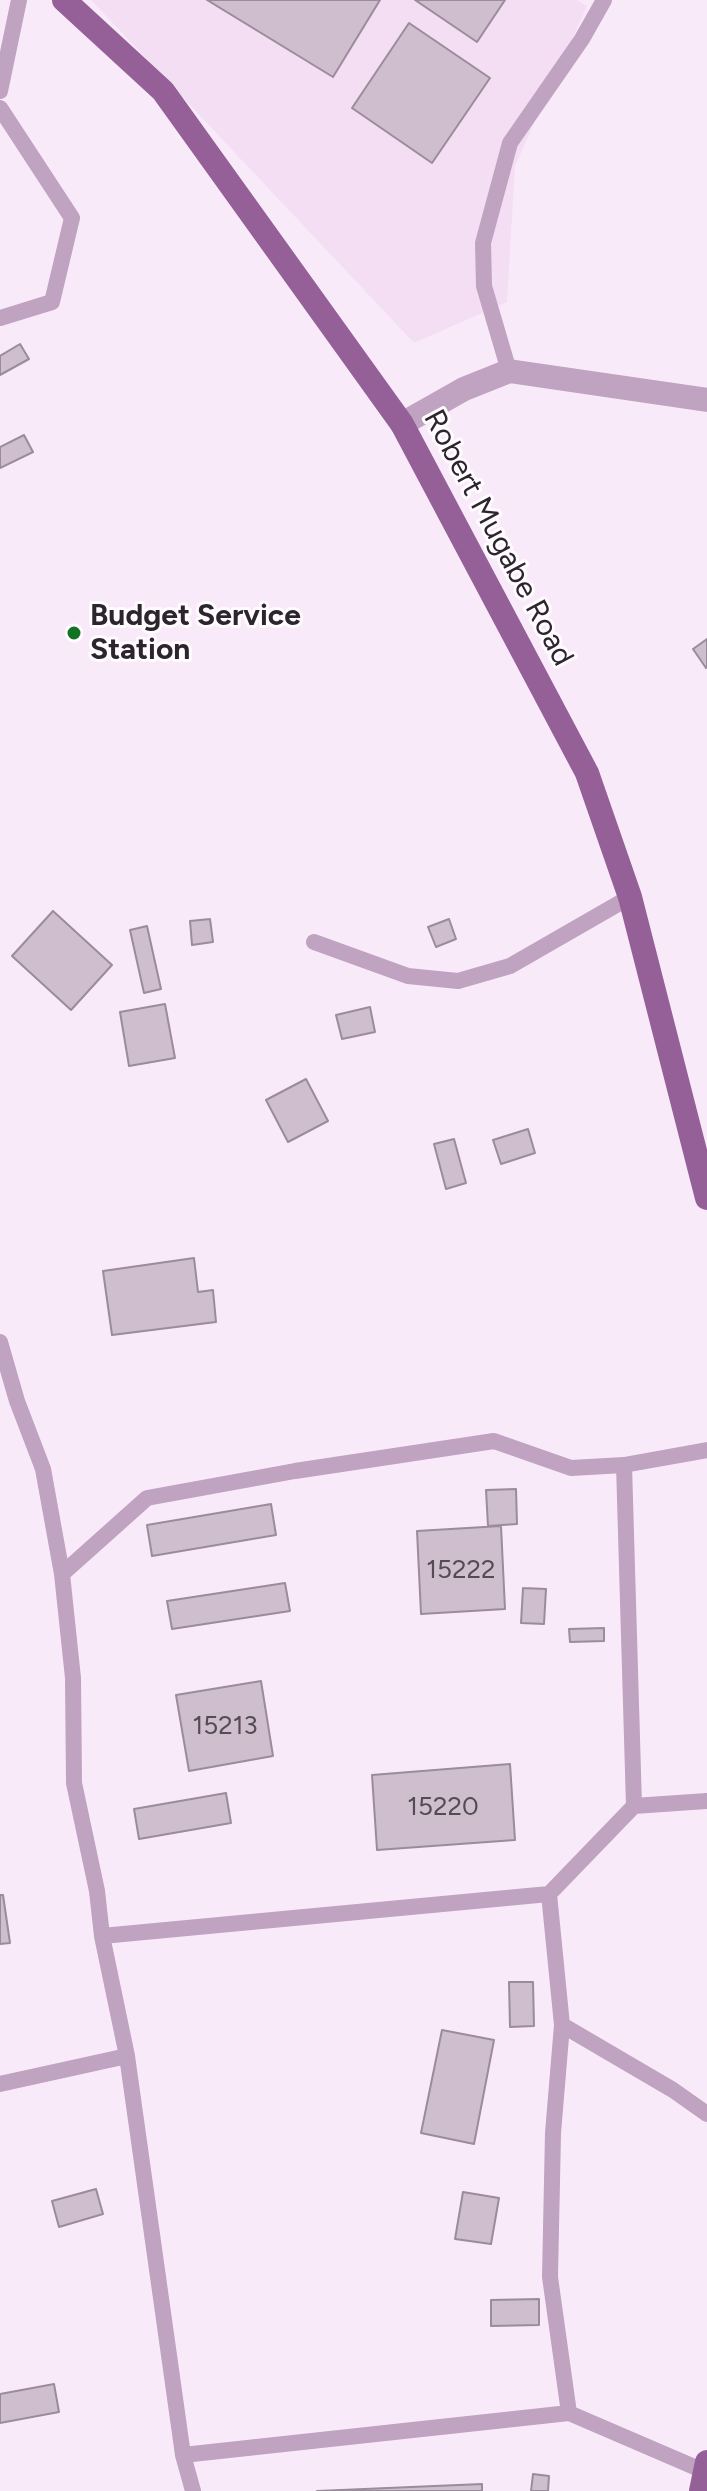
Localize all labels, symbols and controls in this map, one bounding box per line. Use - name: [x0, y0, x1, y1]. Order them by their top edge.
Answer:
- street label: Robert Mugabe Road: [415, 404, 581, 672]
- place label: Budget Service Station: [90, 598, 301, 668]
- marker: Budget Service Station: [65, 624, 83, 642]
- house number: 15222: [426, 1554, 496, 1586]
- house number: 15213: [192, 1710, 258, 1742]
- house number: 15220: [407, 1791, 479, 1823]

